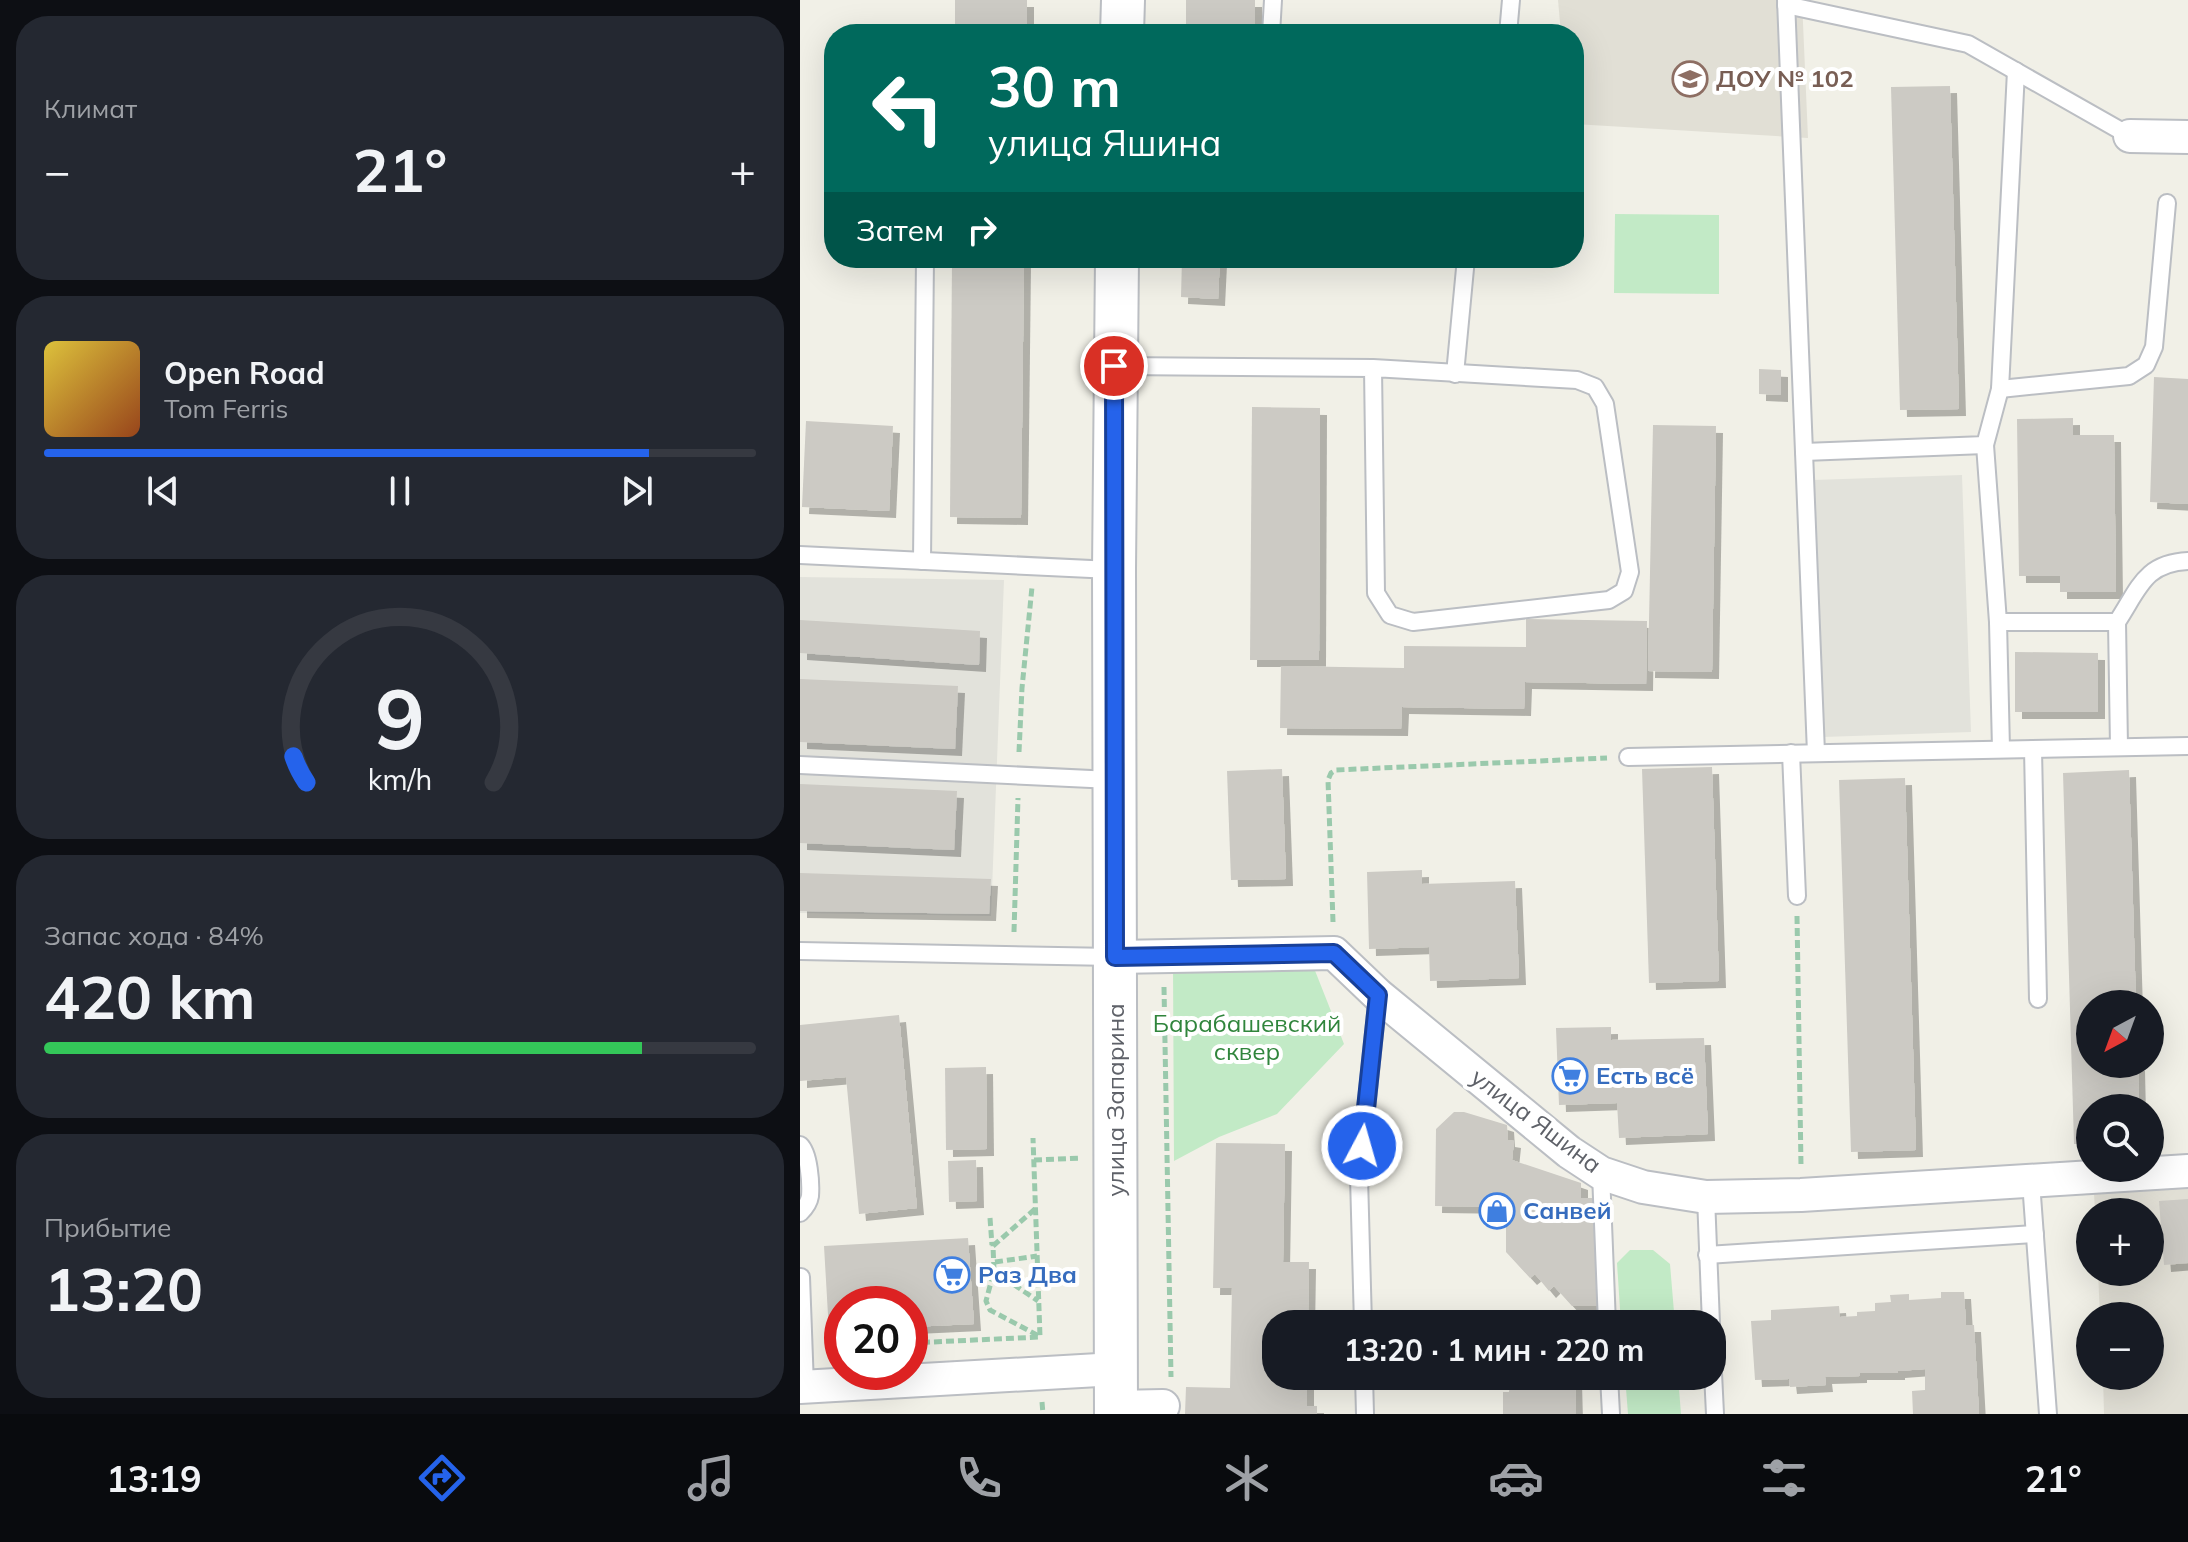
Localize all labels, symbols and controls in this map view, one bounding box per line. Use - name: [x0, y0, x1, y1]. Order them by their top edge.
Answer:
- text: 30 m: [988, 51, 1121, 121]
- icon: left: [856, 56, 960, 160]
- school or university icon: ДОУ № 102: [1671, 60, 1709, 98]
- place label: ДОУ № 102: [1716, 63, 1854, 93]
- text: Климат: [44, 92, 137, 125]
- text: улица Яшина: [988, 120, 1221, 165]
- text: 21°: [353, 132, 447, 207]
- text: −: [44, 143, 70, 198]
- text: +: [730, 143, 756, 198]
- icon: right: [960, 208, 1004, 252]
- text: Затем: [856, 211, 944, 249]
- pin: [1080, 332, 1148, 400]
- icon: arrive: [1092, 344, 1136, 388]
- text: Open Road: [164, 354, 325, 392]
- text: Tom Ferris: [164, 392, 288, 425]
- icon: previous: [141, 469, 185, 513]
- icon: pause: [378, 469, 422, 513]
- icon: next: [615, 469, 659, 513]
- text: 9: [375, 665, 425, 770]
- text: km/h: [368, 761, 432, 797]
- text: Запас хода · 84%: [44, 919, 264, 952]
- text: 420 km: [44, 959, 256, 1034]
- north arrow: [2076, 990, 2164, 1078]
- map controls: [2076, 990, 2164, 1390]
- street label: улица Запарина: [1100, 1003, 1130, 1197]
- park label: Барабашевский сквер: [1153, 1008, 1341, 1066]
- supermarket icon: Есть всё: [1551, 1057, 1589, 1095]
- place label: Есть всё: [1596, 1060, 1694, 1090]
- street label: улица Яшина: [1465, 1061, 1608, 1179]
- button: search: [2076, 1094, 2164, 1182]
- position arrow: [1320, 1104, 1404, 1188]
- shop icon: Санвей: [1478, 1192, 1516, 1230]
- place label: Санвей: [1523, 1195, 1611, 1225]
- button: +: [2076, 1198, 2164, 1286]
- text: Прибытие: [44, 1211, 171, 1244]
- text: 13:20: [44, 1251, 203, 1326]
- supermarket icon: Раз Два: [933, 1256, 971, 1294]
- place label: Раз Два: [978, 1259, 1077, 1289]
- speed limit sign: 20: [824, 1286, 928, 1390]
- button: −: [2076, 1302, 2164, 1390]
- text: 13:20 · 1 мин · 220 m: [1344, 1331, 1644, 1369]
- icon: directions: [414, 1450, 470, 1506]
- icon: music: [683, 1450, 739, 1506]
- icon: phone: [951, 1450, 1007, 1506]
- icon: climate: [1219, 1450, 1275, 1506]
- icon: car: [1488, 1450, 1544, 1506]
- icon: filters: [1756, 1450, 1812, 1506]
- text: 13:19: [106, 1456, 202, 1501]
- text: 21°: [2025, 1456, 2082, 1501]

